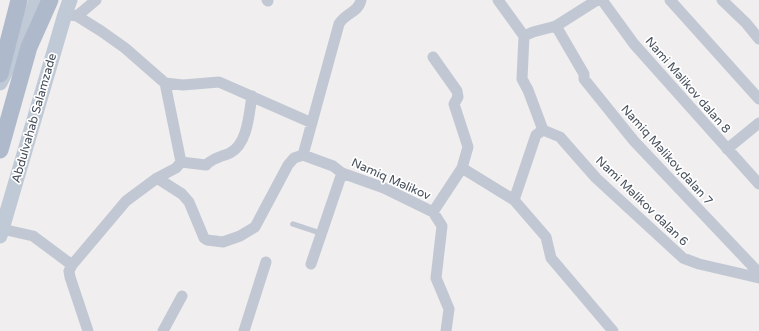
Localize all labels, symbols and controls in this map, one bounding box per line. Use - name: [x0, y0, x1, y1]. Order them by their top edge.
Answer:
- street label: Nami Məlikov dalan 8: [642, 34, 734, 136]
- street label: Abdulvahab Salamzade: [9, 51, 59, 184]
- street label: Namiq Məlikov,dalan 7: [618, 102, 716, 208]
- street label: Nami Məlikov dalan 6: [593, 153, 691, 249]
- street label: Namiq Məlikov: [349, 155, 433, 203]

